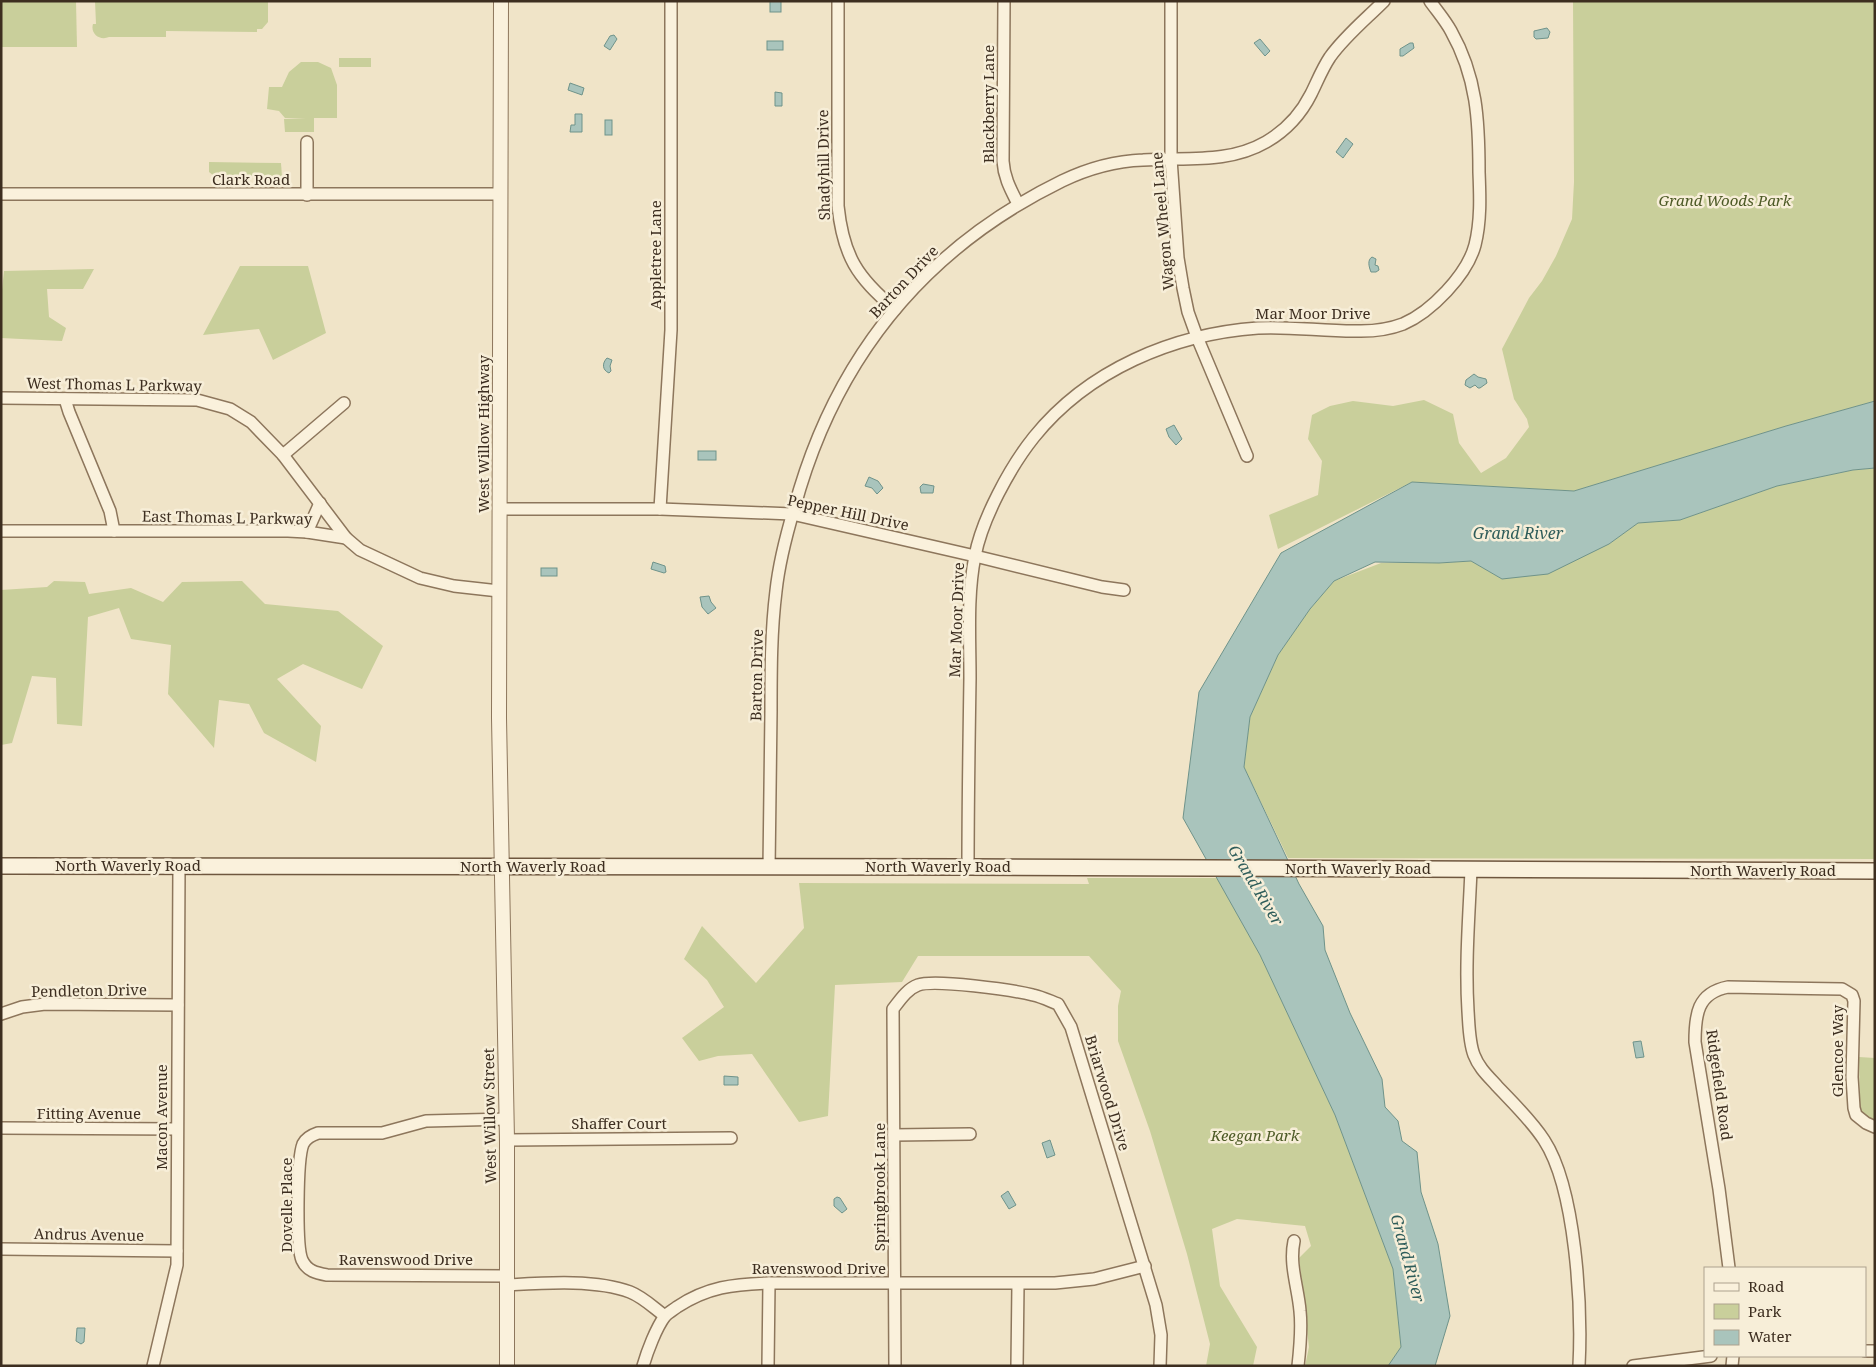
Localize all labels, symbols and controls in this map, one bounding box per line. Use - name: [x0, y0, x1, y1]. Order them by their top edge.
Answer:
- street label: Blackberry Lane: [978, 45, 998, 163]
- street label: Shadyhill Drive: [812, 109, 834, 221]
- street label: Wagon Wheel Lane: [1146, 151, 1178, 291]
- street label: Clark Road: [212, 169, 290, 189]
- park label: Grand Woods Park: [1659, 190, 1792, 210]
- street label: Appletree Lane: [645, 200, 665, 310]
- street label: Barton Drive: [864, 241, 942, 322]
- street label: Mar Moor Drive: [1255, 303, 1371, 323]
- street label: West Willow Highway: [473, 355, 493, 513]
- street label: West Thomas L Parkway: [26, 372, 202, 396]
- street label: Pepper Hill Drive: [786, 489, 911, 535]
- street label: East Thomas L Parkway: [142, 506, 313, 528]
- water label: Grand River: [1473, 522, 1564, 544]
- street label: Mar Moor Drive: [944, 562, 968, 678]
- street label: Barton Drive: [745, 629, 767, 721]
- water label: Grand River: [1223, 841, 1289, 930]
- street label: North Waverly Road: [55, 855, 201, 875]
- street label: North Waverly Road: [460, 856, 606, 876]
- street label: North Waverly Road: [865, 856, 1011, 876]
- street label: North Waverly Road: [1285, 858, 1431, 878]
- street label: North Waverly Road: [1690, 860, 1836, 880]
- street label: Pendleton Drive: [31, 979, 147, 1001]
- street label: Glencoe Way: [1827, 1004, 1847, 1097]
- street label: Ridgefield Road: [1702, 1028, 1738, 1142]
- street label: Briarwood Drive: [1081, 1032, 1135, 1153]
- street label: West Willow Street: [478, 1048, 500, 1184]
- street label: Macon Avenue: [151, 1064, 171, 1170]
- street label: Fitting Avenue: [37, 1103, 141, 1123]
- street label: Shaffer Court: [571, 1113, 667, 1133]
- street label: Springbrook Lane: [869, 1123, 889, 1251]
- park label: Keegan Park: [1210, 1125, 1300, 1145]
- street label: Dovelle Place: [276, 1157, 296, 1253]
- water label: Grand River: [1386, 1212, 1430, 1305]
- street label: Andrus Avenue: [34, 1223, 144, 1245]
- street label: Ravenswood Drive: [339, 1249, 473, 1269]
- street label: Ravenswood Drive: [752, 1258, 886, 1278]
- legend: [1704, 1267, 1866, 1357]
- text: Road: [1748, 1276, 1784, 1296]
- text: Park: [1748, 1301, 1782, 1321]
- text: Water: [1748, 1326, 1791, 1346]

